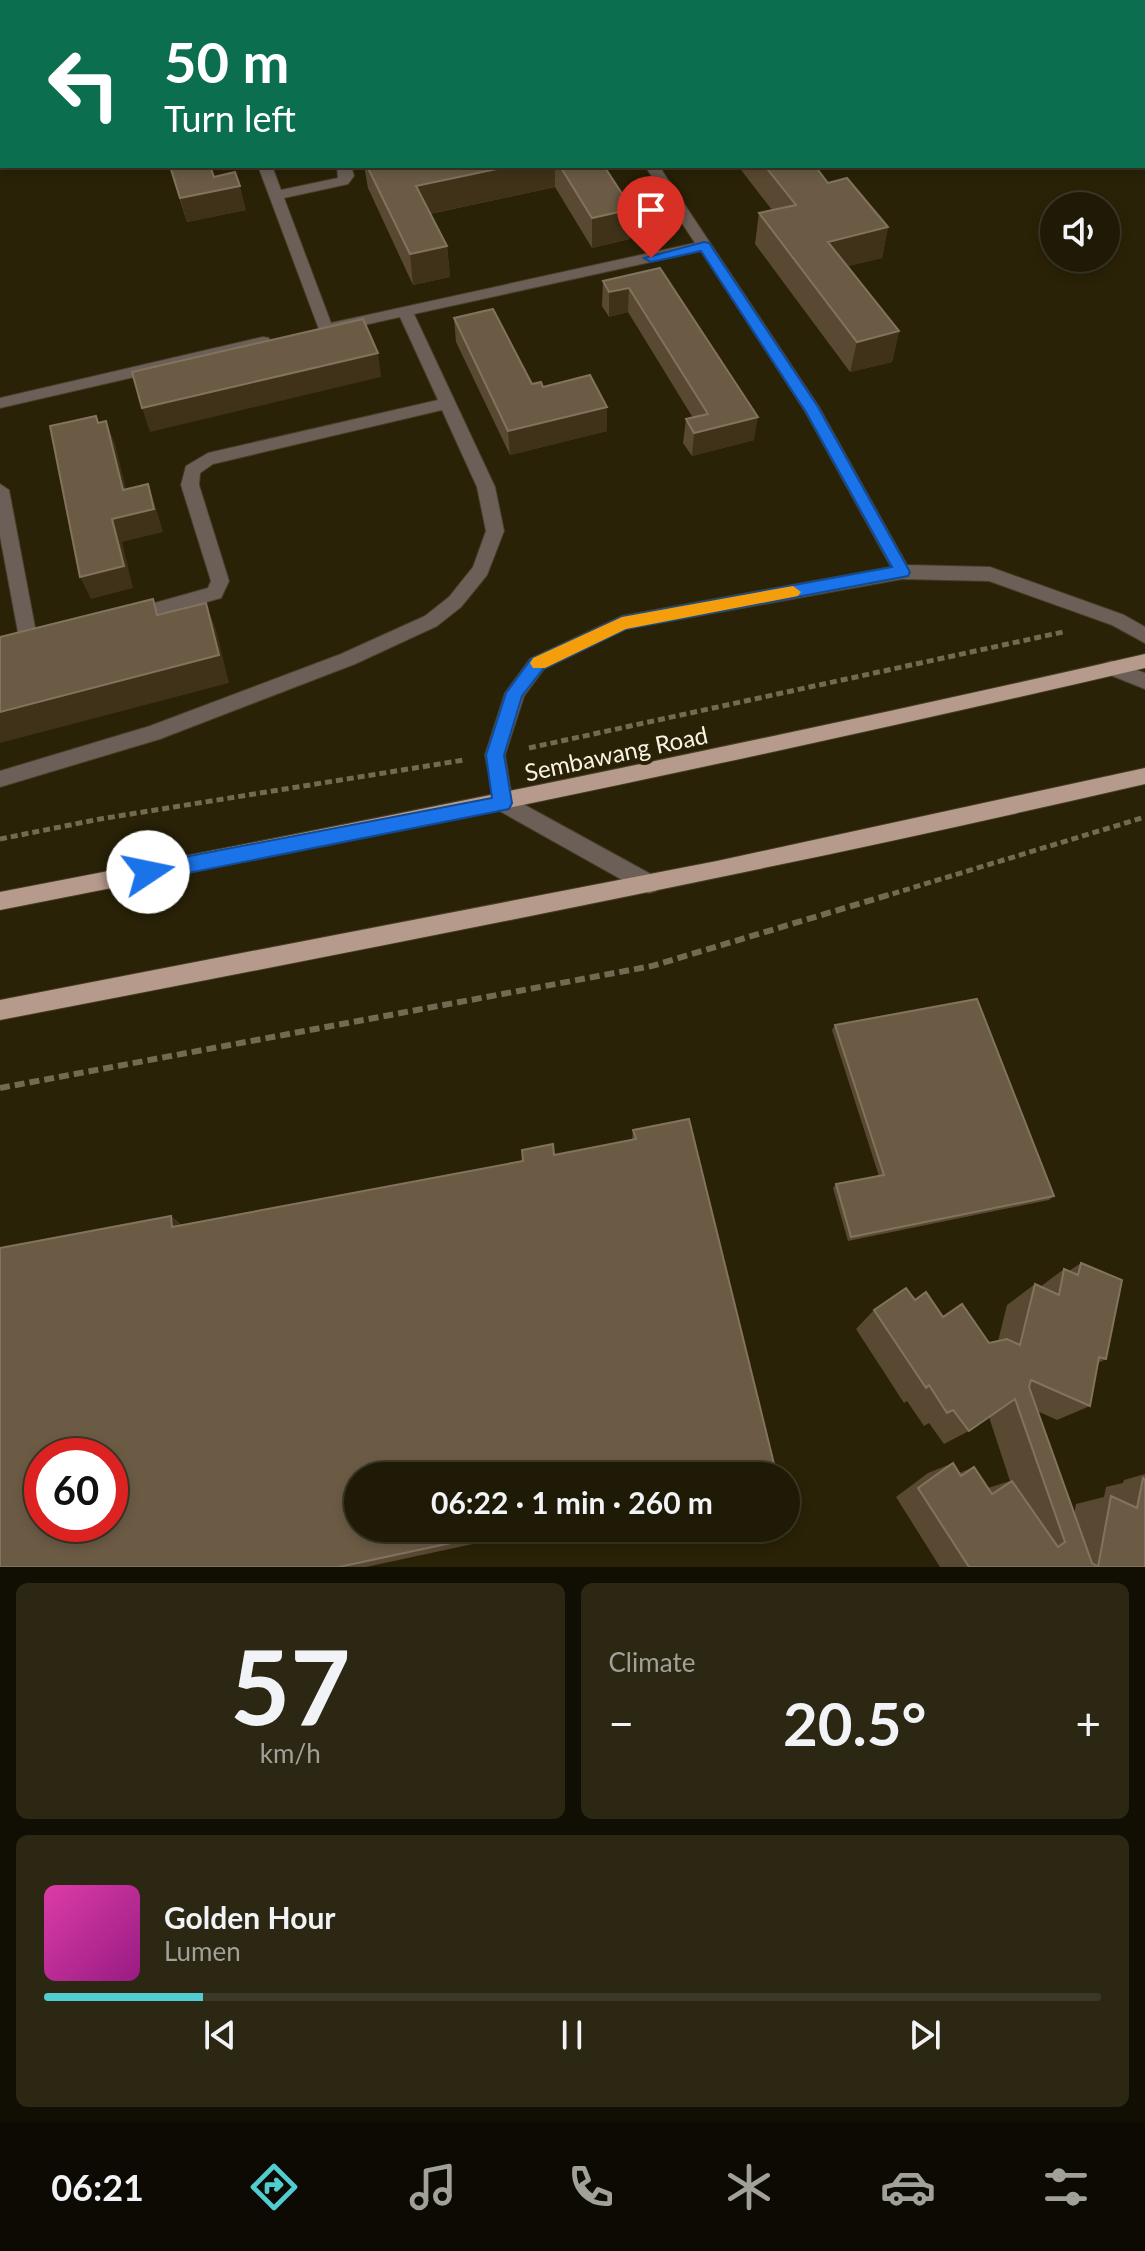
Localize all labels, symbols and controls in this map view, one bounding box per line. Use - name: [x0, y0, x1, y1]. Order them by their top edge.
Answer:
- text: 50 m: [164, 28, 289, 95]
- icon: left: [32, 32, 136, 136]
- text: Turn left: [164, 96, 296, 140]
- pin: [617, 176, 685, 258]
- icon: arrive: [629, 188, 673, 232]
- map controls: [1040, 192, 1120, 272]
- button: sound: [1040, 192, 1120, 272]
- street label: Sembawang Road: [522, 719, 710, 787]
- position arrow: [106, 830, 190, 914]
- speed limit sign: 60: [24, 1438, 128, 1542]
- text: 06:22 · 1 min · 260 m: [431, 1484, 713, 1520]
- text: 57: [230, 1622, 351, 1747]
- text: Climate: [609, 1646, 695, 1678]
- text: 20.5°: [783, 1687, 927, 1759]
- text: −: [609, 1697, 634, 1749]
- text: +: [1075, 1697, 1101, 1749]
- text: km/h: [260, 1737, 321, 1769]
- text: Golden Hour: [164, 1899, 336, 1935]
- text: Lumen: [164, 1935, 241, 1967]
- icon: previous: [198, 2013, 242, 2057]
- icon: pause: [550, 2013, 594, 2057]
- icon: next: [903, 2013, 947, 2057]
- icon: directions: [246, 2159, 302, 2215]
- icon: music: [405, 2159, 461, 2215]
- icon: phone: [563, 2159, 619, 2215]
- icon: climate: [721, 2159, 777, 2215]
- icon: car: [880, 2159, 936, 2215]
- icon: filters: [1038, 2159, 1094, 2215]
- text: 06:21: [51, 2165, 144, 2209]

